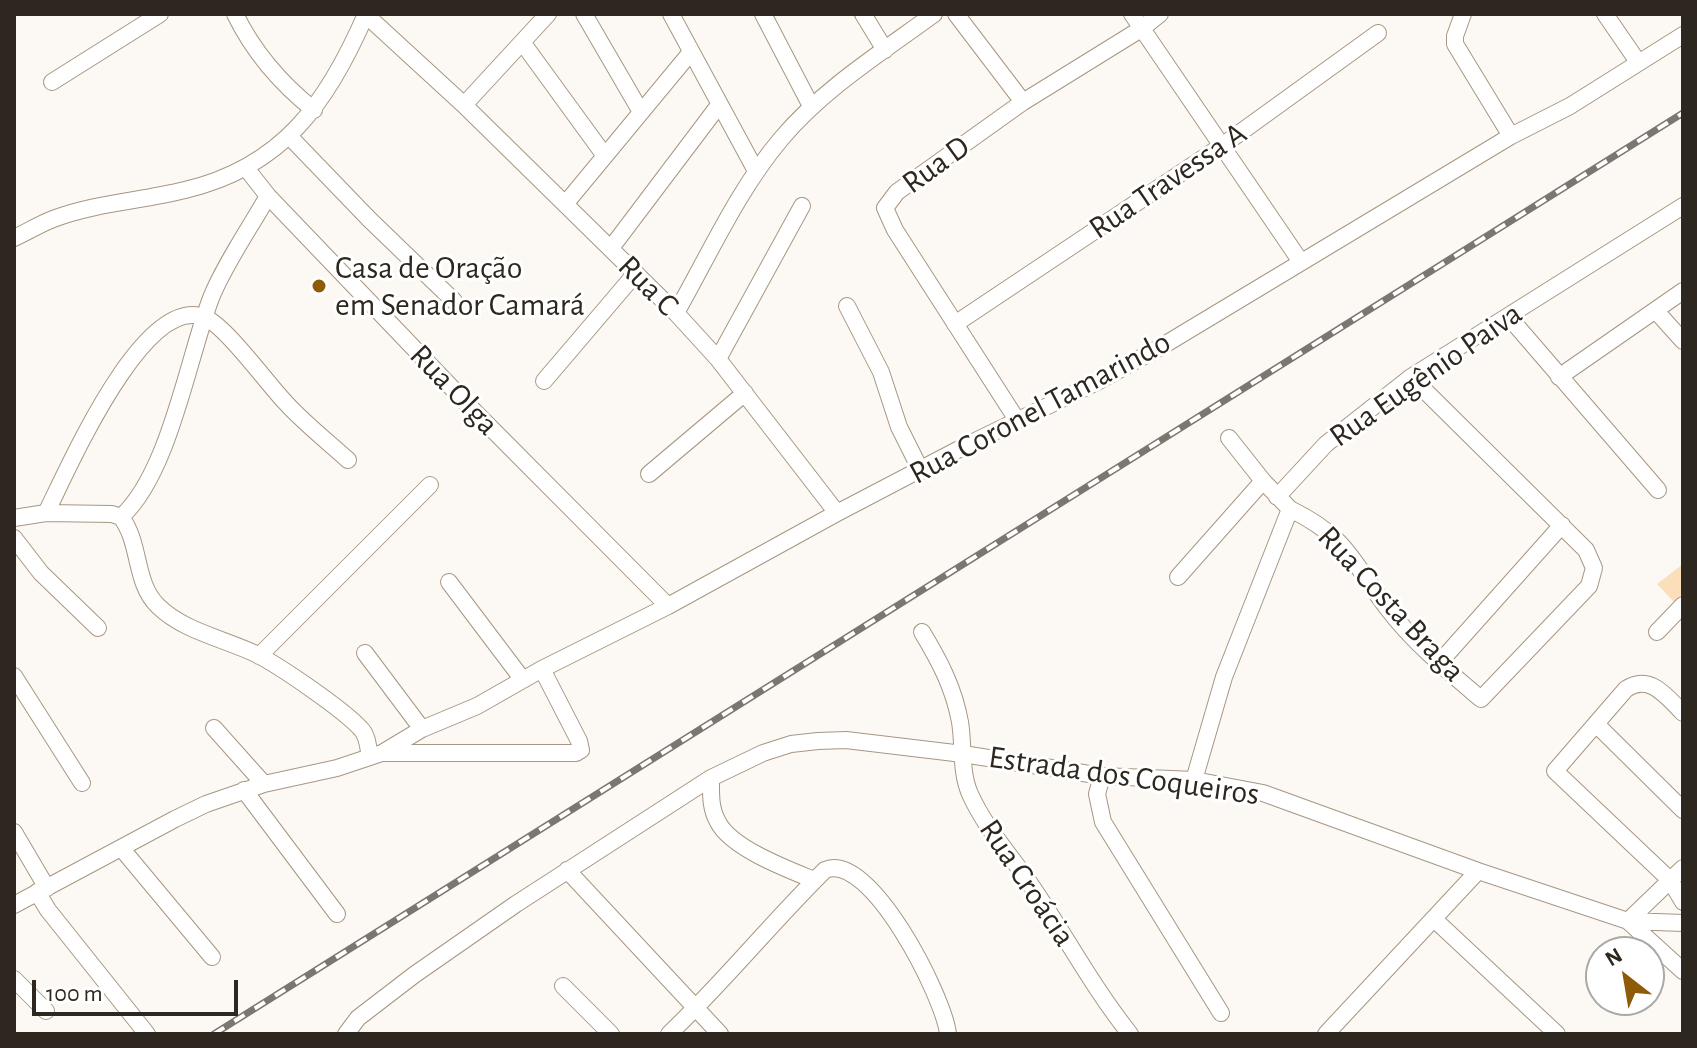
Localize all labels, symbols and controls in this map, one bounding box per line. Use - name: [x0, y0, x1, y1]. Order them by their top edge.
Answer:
- street label: Rua Travessa A: [1082, 114, 1254, 248]
- street label: Rua D: [895, 128, 977, 202]
- street label: Rua C: [610, 248, 686, 324]
- place label: Casa de Oração em Senador Camará: [335, 249, 585, 324]
- marker: Casa de Oração em Senador Camará: [310, 277, 328, 295]
- street label: Rua Eugênio Paiva: [1322, 294, 1530, 456]
- street label: Rua Coronel Tamarindo: [903, 323, 1177, 493]
- street label: Rua Olga: [401, 336, 507, 444]
- street label: Rua Costa Braga: [1309, 518, 1473, 690]
- street label: Estrada dos Coqueiros: [986, 738, 1262, 814]
- street label: Rua Croácia: [971, 812, 1083, 954]
- north arrow: [1585, 936, 1665, 1016]
- text: N: [1601, 944, 1626, 971]
- scale bar: [36, 964, 242, 1014]
- text: 100 m: [46, 982, 103, 1006]

